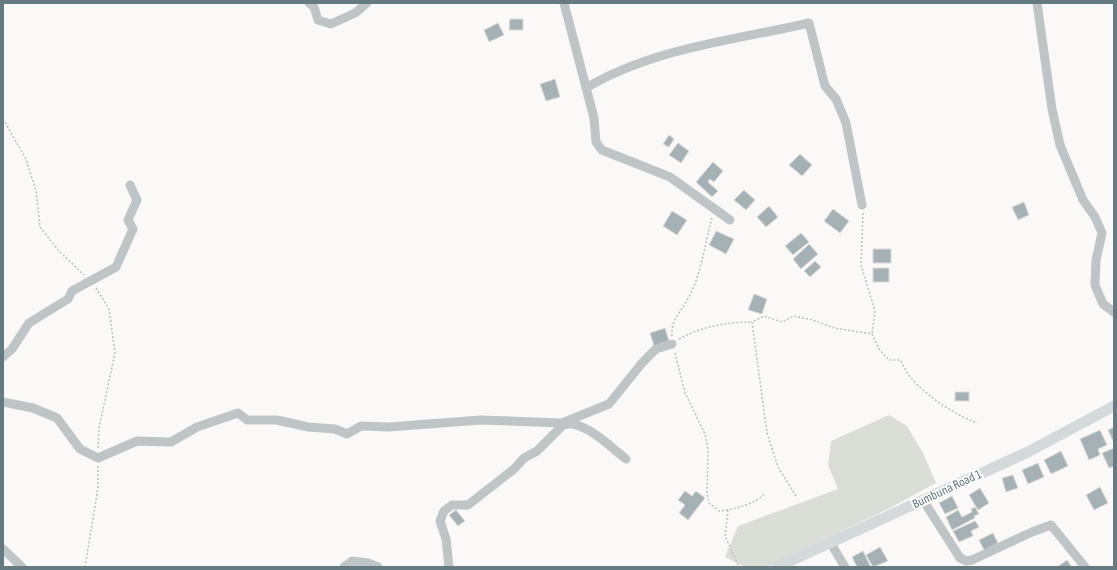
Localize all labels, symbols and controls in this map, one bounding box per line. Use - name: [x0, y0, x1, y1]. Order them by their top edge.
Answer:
- street label: Bumbuna Road 1: [910, 467, 984, 511]

